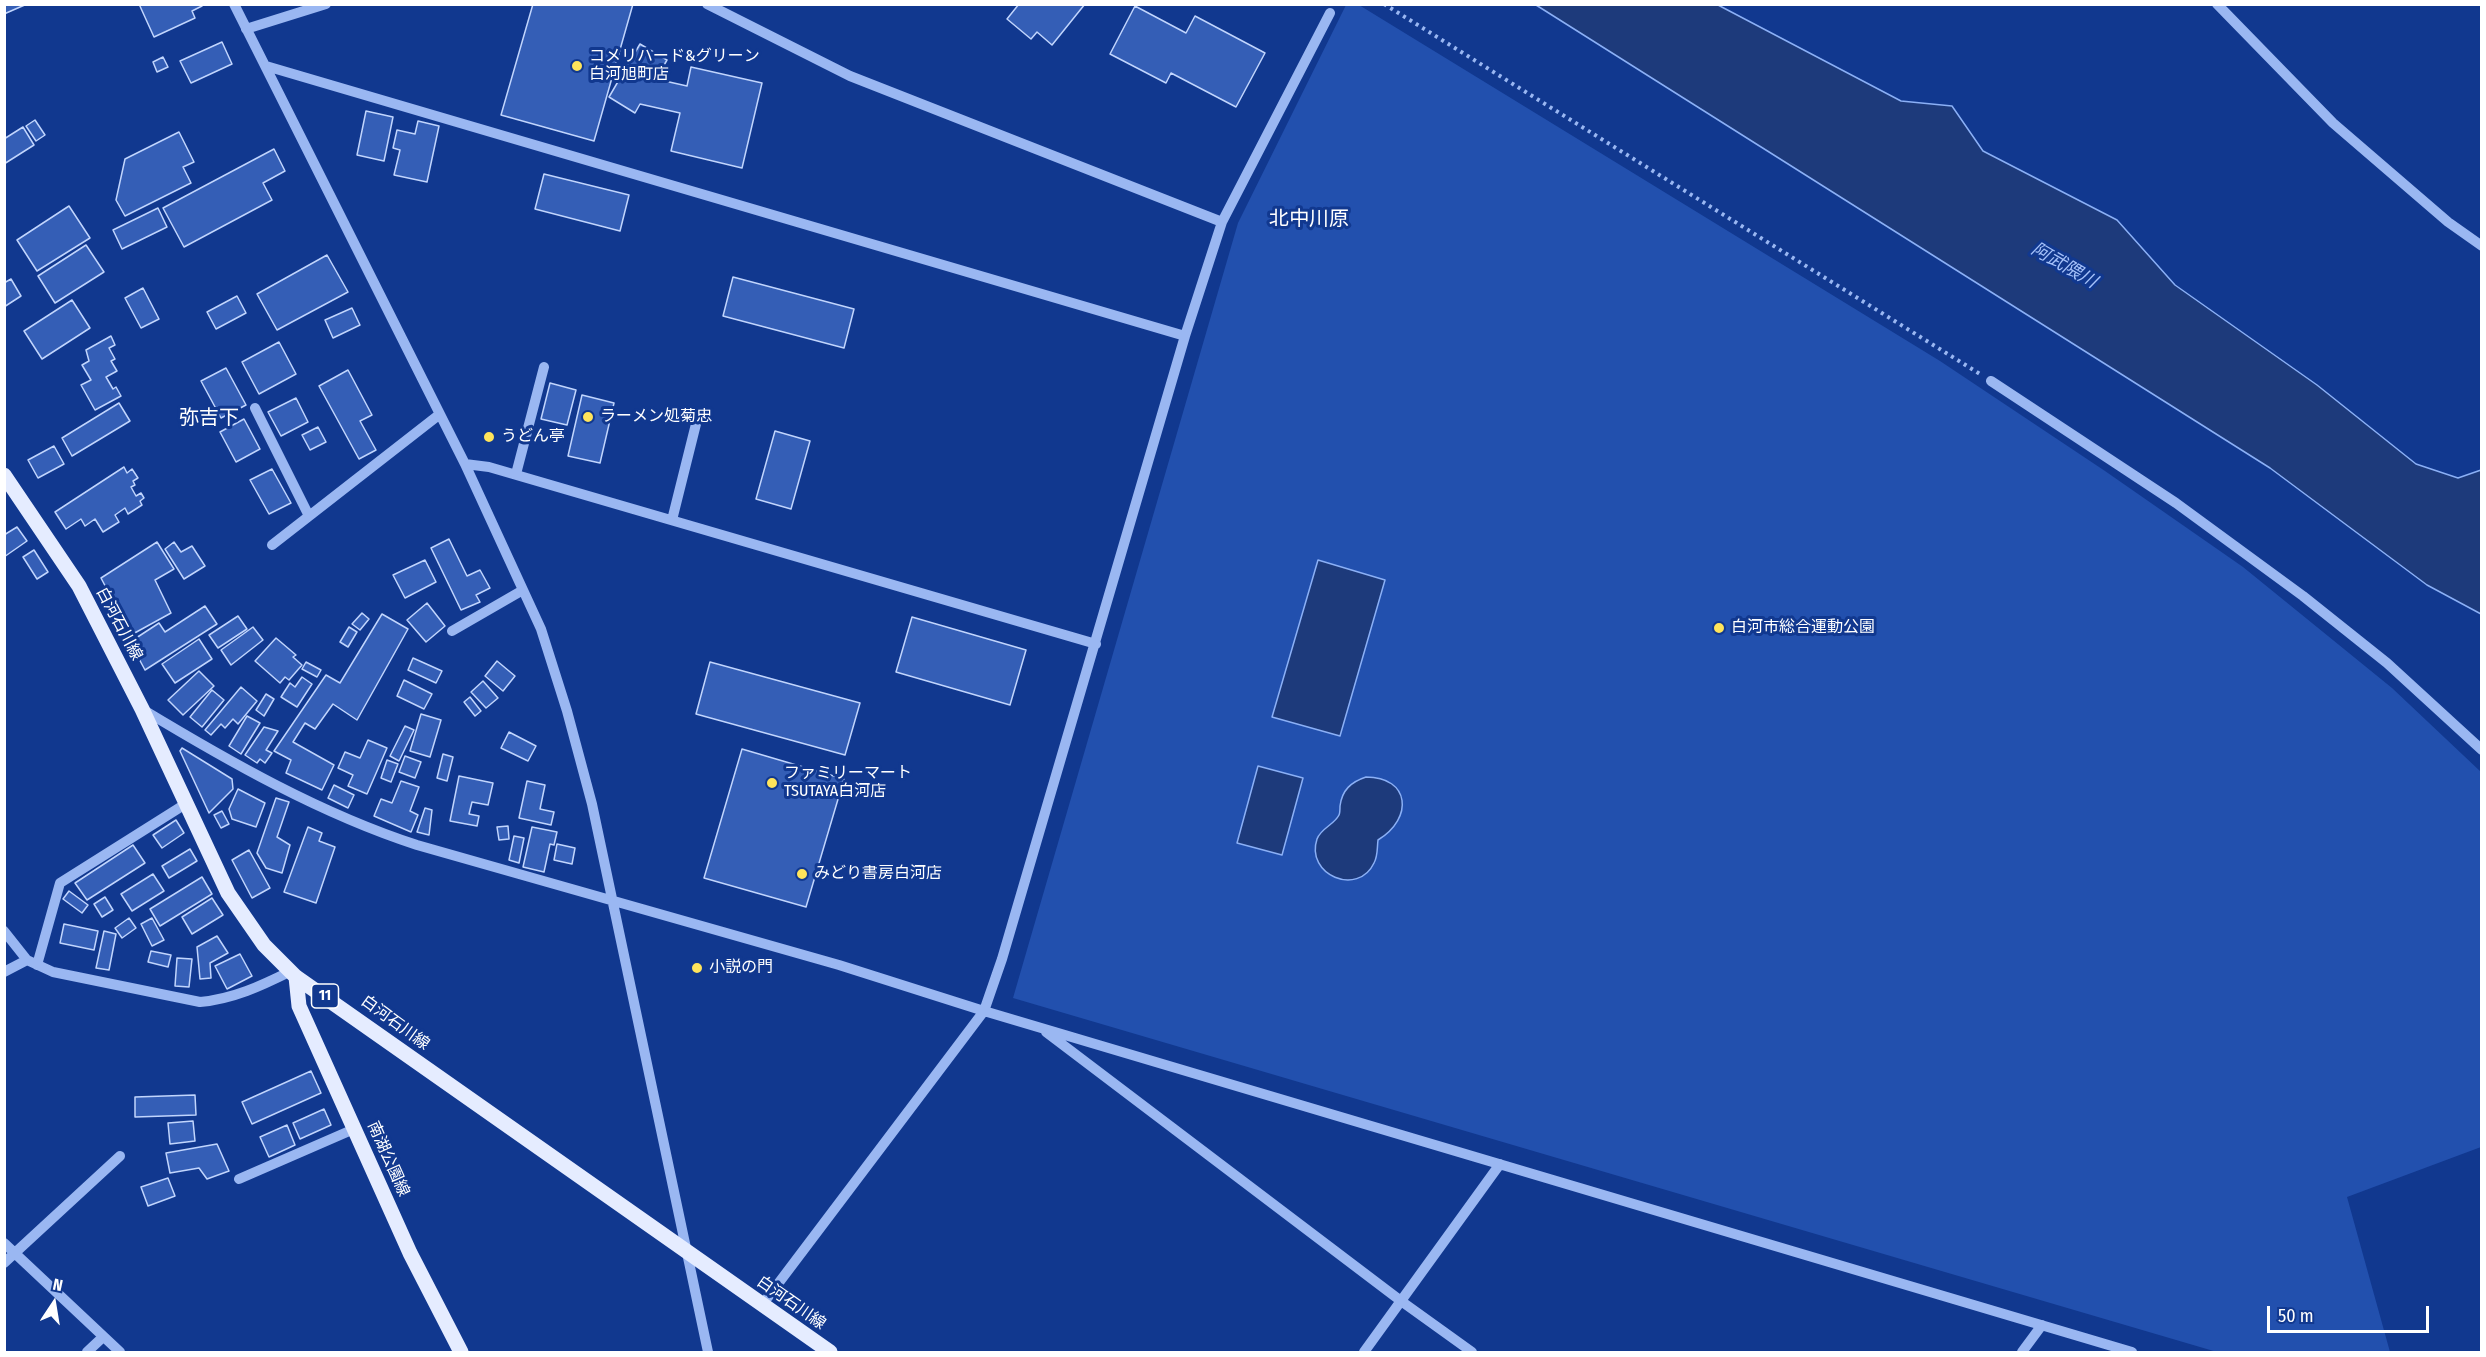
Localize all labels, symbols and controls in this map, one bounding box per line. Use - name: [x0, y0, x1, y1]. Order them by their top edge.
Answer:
- place label: コメリハード&グリーン 白河旭町店: [589, 47, 760, 85]
- marker: コメリハード&グリーン 白河旭町店: [570, 59, 584, 73]
- district label: 北中川原: [1269, 207, 1349, 231]
- water label: 阿武隈川: [2027, 239, 2101, 293]
- district label: 弥吉下: [179, 406, 239, 430]
- place label: ラーメン処菊忠: [600, 407, 712, 427]
- marker: ラーメン処菊忠: [581, 410, 595, 424]
- place label: うどん亭: [501, 427, 565, 447]
- marker: うどん亭: [482, 430, 496, 444]
- street label: 白河石川線: [92, 584, 146, 664]
- place label: 白河市総合運動公園: [1731, 618, 1875, 638]
- marker: 白河市総合運動公園: [1712, 621, 1726, 635]
- place label: ファミリーマート TSUTAYA白河店: [784, 764, 912, 802]
- marker: ファミリーマート TSUTAYA白河店: [765, 776, 779, 790]
- place label: みどり書房白河店: [814, 864, 942, 884]
- marker: みどり書房白河店: [795, 867, 809, 881]
- place label: 小説の門: [709, 958, 773, 978]
- marker: 小説の門: [690, 961, 704, 975]
- road number: 11: [312, 984, 338, 1008]
- street label: 白河石川線: [357, 992, 433, 1054]
- street label: 南湖公園線: [363, 1119, 413, 1199]
- street label: 白河石川線: [753, 1272, 829, 1334]
- north arrow: [24, 1273, 84, 1333]
- text: N: [51, 1275, 65, 1295]
- scale bar: [2270, 1294, 2432, 1332]
- text: 50 m: [2278, 1305, 2314, 1327]

